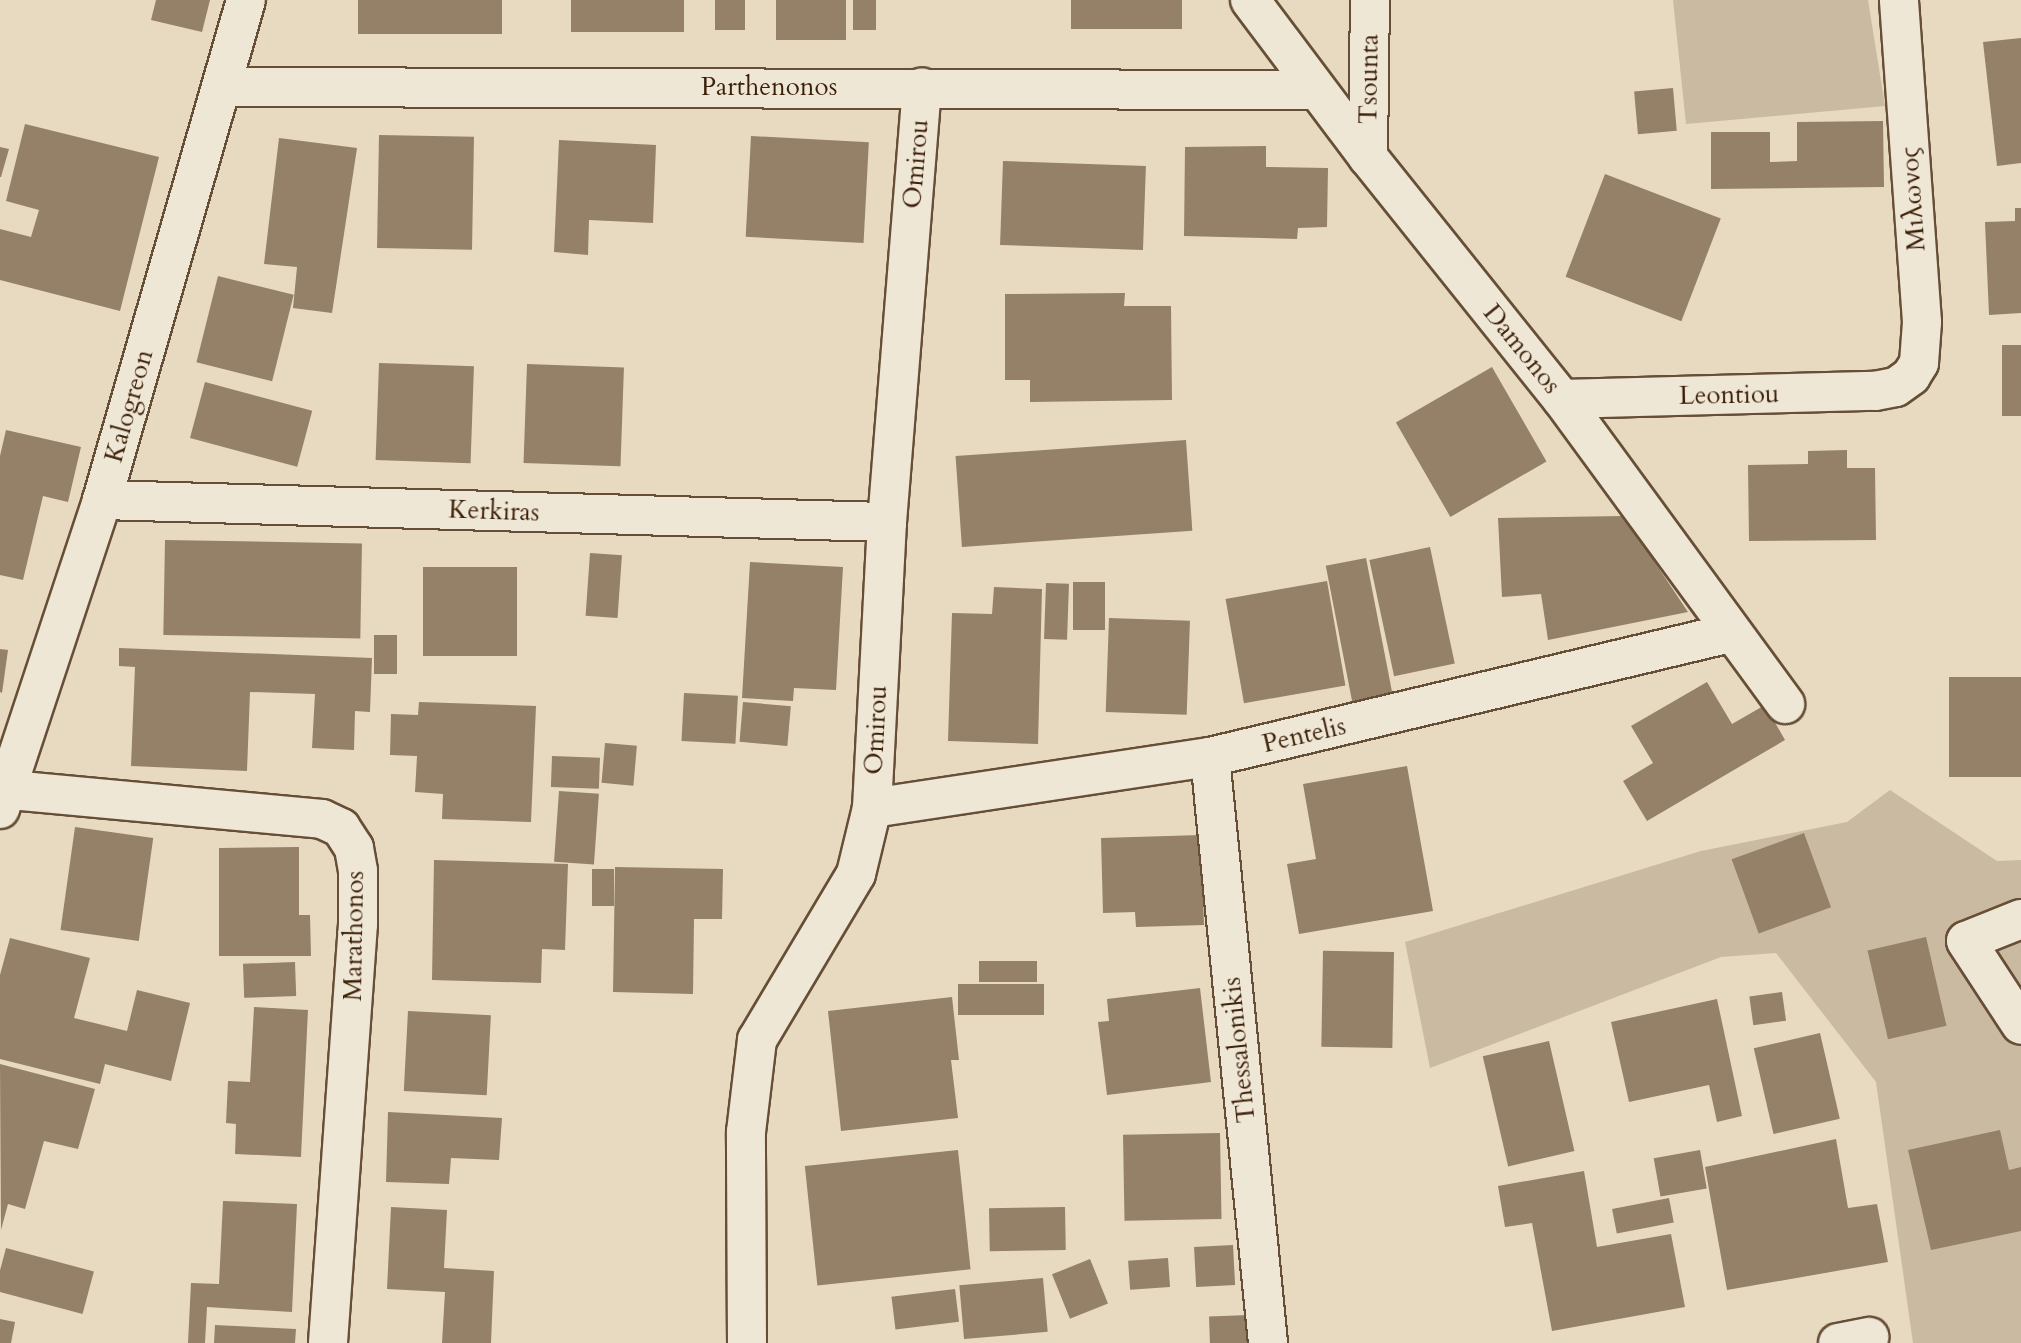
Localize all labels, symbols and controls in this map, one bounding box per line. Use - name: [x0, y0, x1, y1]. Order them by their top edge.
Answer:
- street label: Tsounta: [1353, 34, 1385, 124]
- street label: Parthenonos: [701, 71, 837, 103]
- street label: Omirou: [897, 118, 935, 210]
- street label: Μιλωνος: [1894, 146, 1932, 252]
- street label: Damonos: [1477, 298, 1567, 400]
- street label: Kalogreon: [98, 346, 160, 466]
- street label: Leontiou: [1679, 379, 1779, 411]
- street label: Kerkiras: [448, 494, 540, 528]
- street label: Omirou: [858, 684, 894, 776]
- street label: Pentelis: [1259, 710, 1349, 760]
- street label: Marathonos: [337, 870, 371, 1002]
- street label: Thessalonikis: [1216, 976, 1262, 1124]

